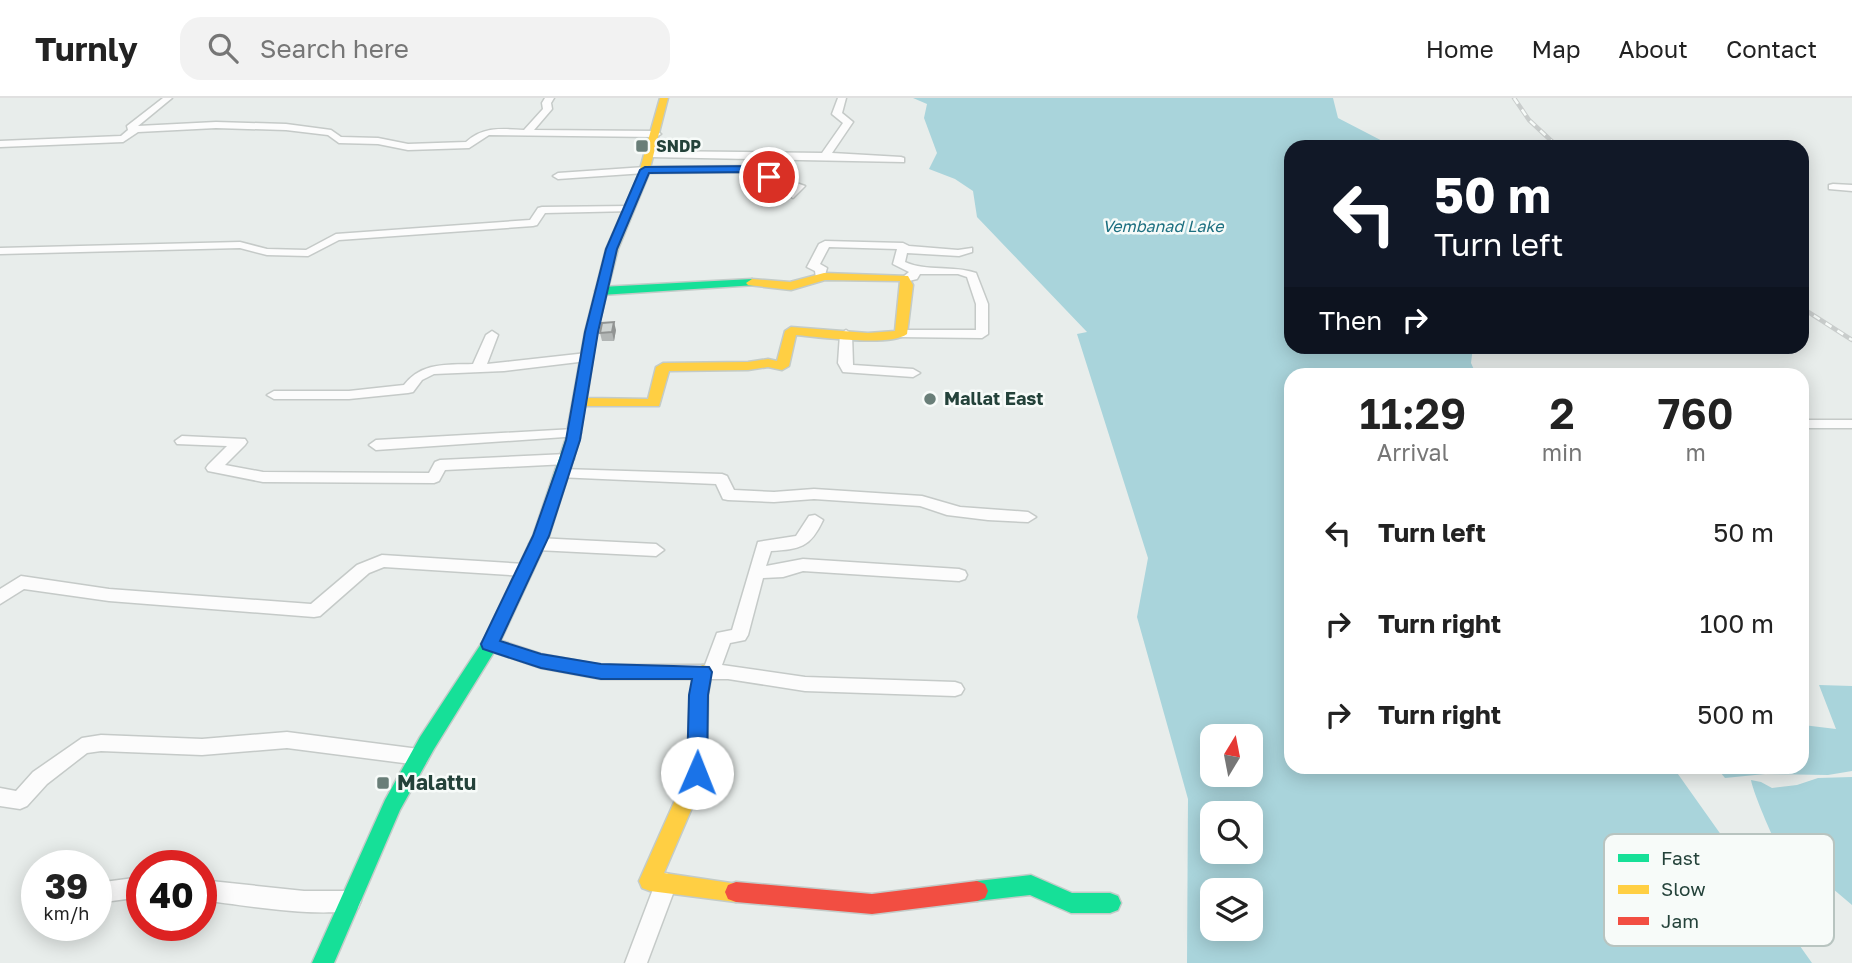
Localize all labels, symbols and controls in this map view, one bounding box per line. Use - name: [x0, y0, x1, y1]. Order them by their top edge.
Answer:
- search box: [180, 17, 670, 80]
- text: Turnly: [35, 29, 138, 68]
- icon: search: [204, 29, 242, 67]
- text: Search here: [260, 33, 409, 64]
- text: Home: [1426, 34, 1494, 63]
- text: Map: [1532, 34, 1581, 63]
- text: About: [1619, 34, 1688, 63]
- text: Contact: [1726, 34, 1817, 63]
- place label: SNDP: [656, 136, 701, 156]
- marker: SNDP: [634, 138, 650, 154]
- pin: [739, 147, 799, 207]
- icon: arrive: [750, 158, 788, 196]
- text: 50 m: [1434, 165, 1551, 224]
- icon: left: [1319, 168, 1410, 259]
- water label: Vembanad Lake: [1102, 216, 1225, 236]
- text: Turn left: [1434, 225, 1563, 263]
- icon: right: [1396, 301, 1434, 339]
- text: Then: [1319, 305, 1382, 336]
- place label: Mallat East: [944, 387, 1044, 409]
- text: 11:29: [1359, 388, 1466, 438]
- text: 2: [1549, 388, 1575, 438]
- text: 760: [1658, 388, 1734, 438]
- marker: Mallat East: [922, 391, 938, 407]
- text: Arrival: [1377, 438, 1449, 466]
- text: min: [1542, 438, 1582, 466]
- text: m: [1685, 438, 1706, 466]
- icon: left: [1319, 514, 1357, 552]
- text: Turn left: [1378, 517, 1486, 548]
- text: 50 m: [1713, 517, 1774, 548]
- icon: right: [1319, 605, 1357, 643]
- text: Turn right: [1378, 608, 1501, 639]
- text: 100 m: [1700, 608, 1774, 639]
- icon: right: [1319, 696, 1357, 734]
- text: Turn right: [1378, 699, 1501, 730]
- text: 500 m: [1697, 699, 1774, 730]
- north arrow: [1200, 724, 1264, 788]
- map controls: [1200, 724, 1263, 941]
- position arrow: [660, 736, 734, 810]
- place label: Malattu: [397, 769, 476, 795]
- marker: Malattu: [375, 775, 391, 791]
- button: search: [1200, 801, 1263, 864]
- legend: [1604, 834, 1834, 946]
- text: Fast: [1661, 846, 1700, 869]
- speed limit sign: 40: [126, 850, 217, 941]
- text: 39: [45, 865, 88, 907]
- text: Slow: [1661, 877, 1706, 900]
- button: layers: [1200, 878, 1263, 941]
- text: km/h: [44, 902, 89, 924]
- text: Jam: [1661, 909, 1699, 932]

